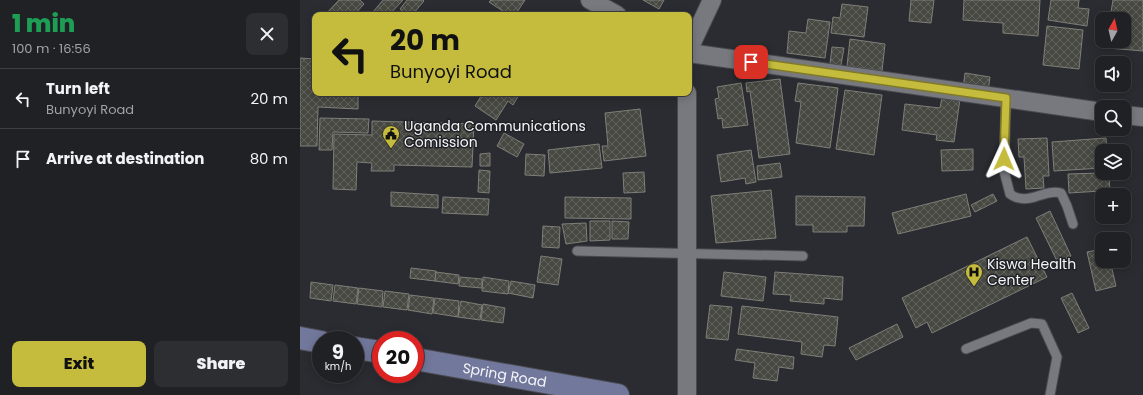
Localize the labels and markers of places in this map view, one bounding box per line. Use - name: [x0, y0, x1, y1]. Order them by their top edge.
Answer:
- pin: [734, 45, 768, 79]
- place label: Uganda Communications Comission: [404, 116, 586, 152]
- public building icon: Uganda Communications Comission: [381, 124, 401, 149]
- place label: Kiswa Health Center: [987, 254, 1076, 290]
- hospital icon: Kiswa Health Center: [964, 262, 984, 287]

